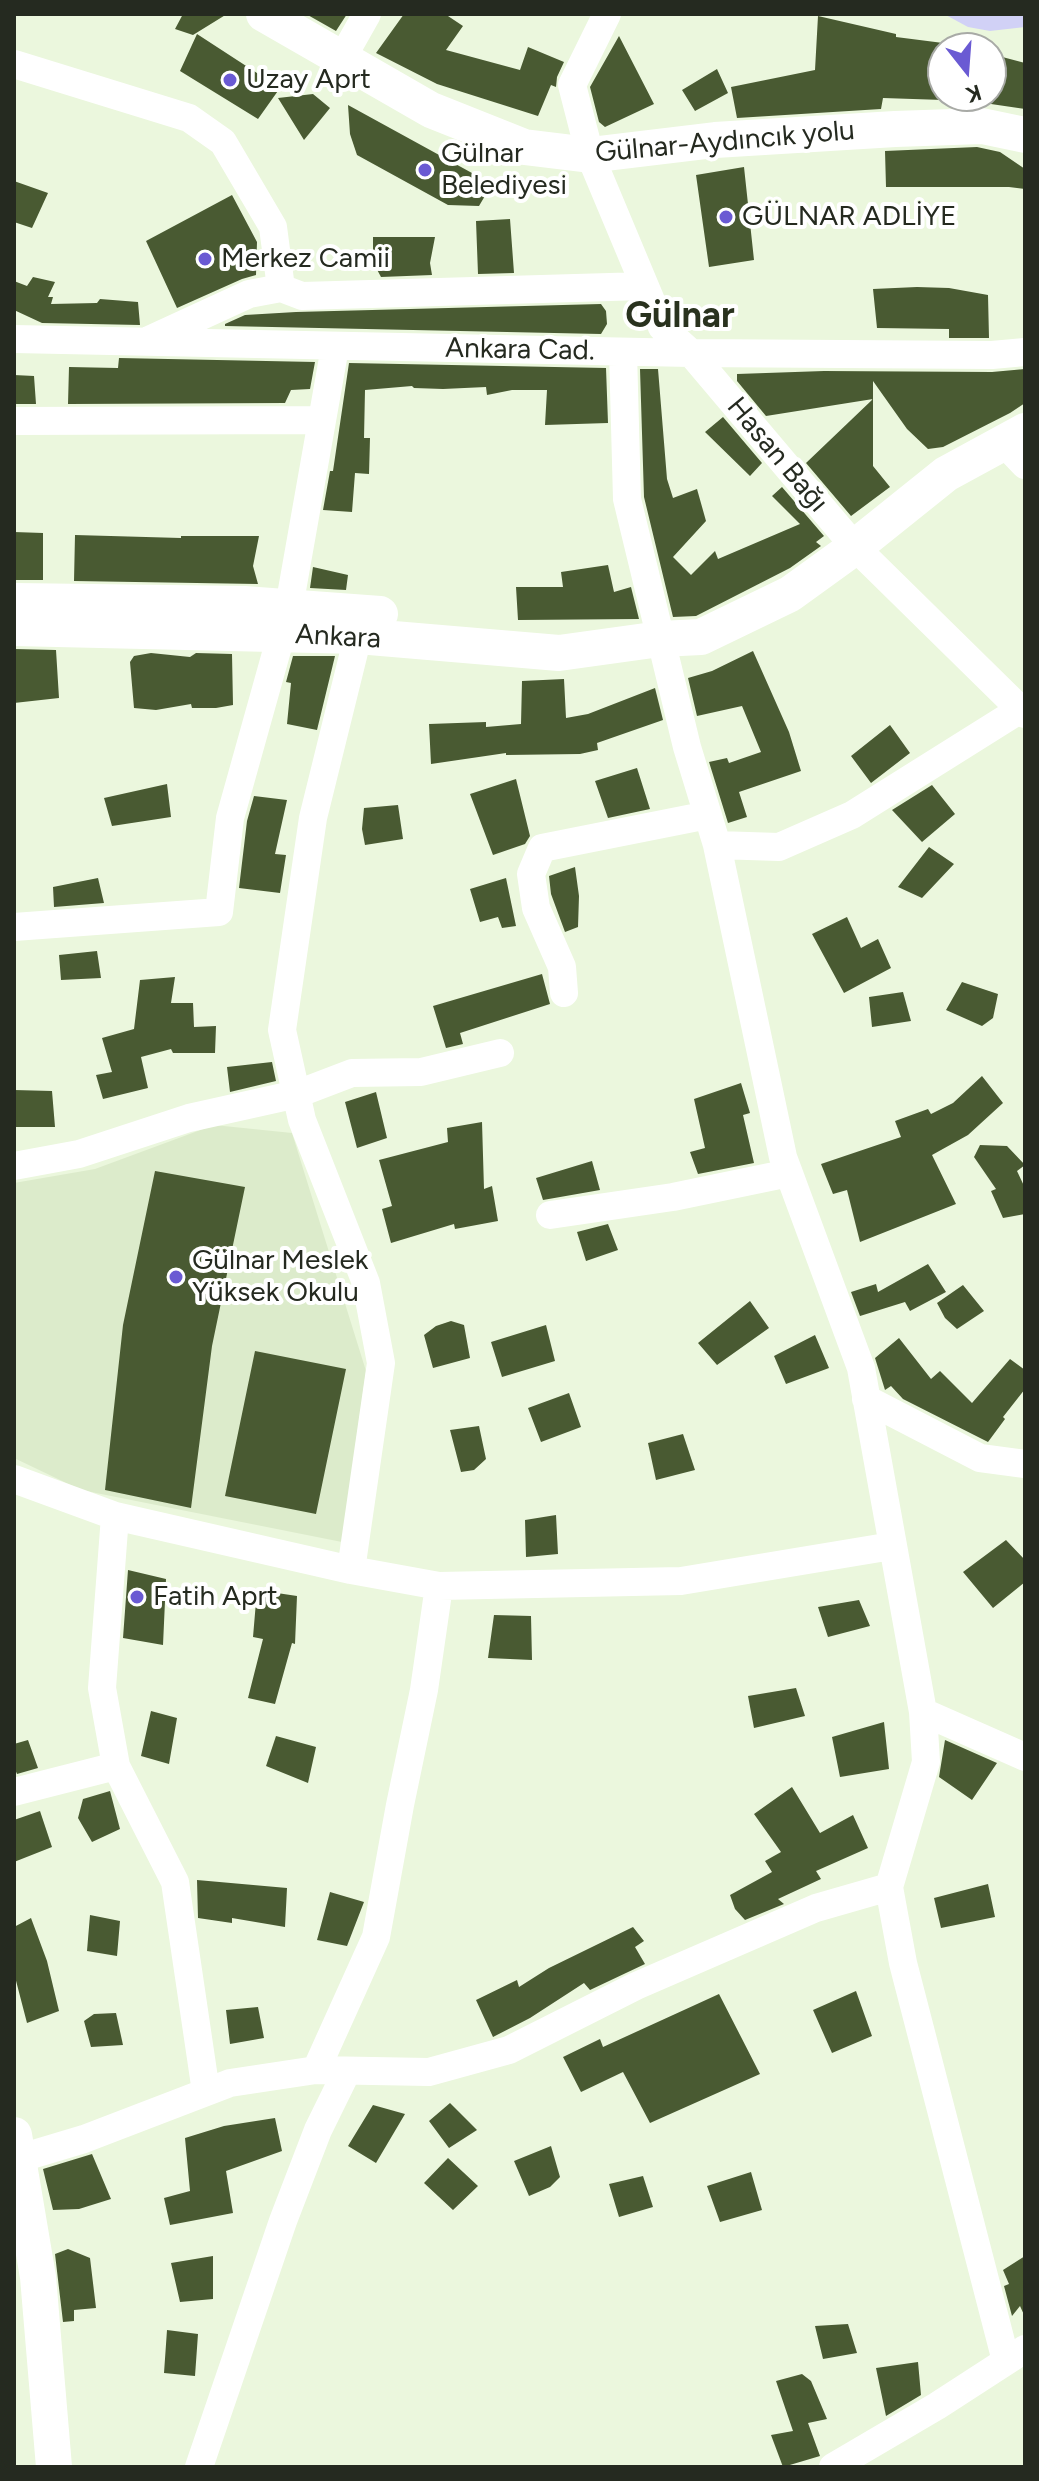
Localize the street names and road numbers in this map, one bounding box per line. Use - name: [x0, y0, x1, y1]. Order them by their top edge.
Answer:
- street label: Gülnar-Aydıncık yolu: [594, 114, 856, 170]
- street label: Ankara Cad.: [445, 332, 595, 368]
- street label: Hasan Bağı: [719, 391, 835, 519]
- street label: Ankara: [294, 618, 382, 656]

